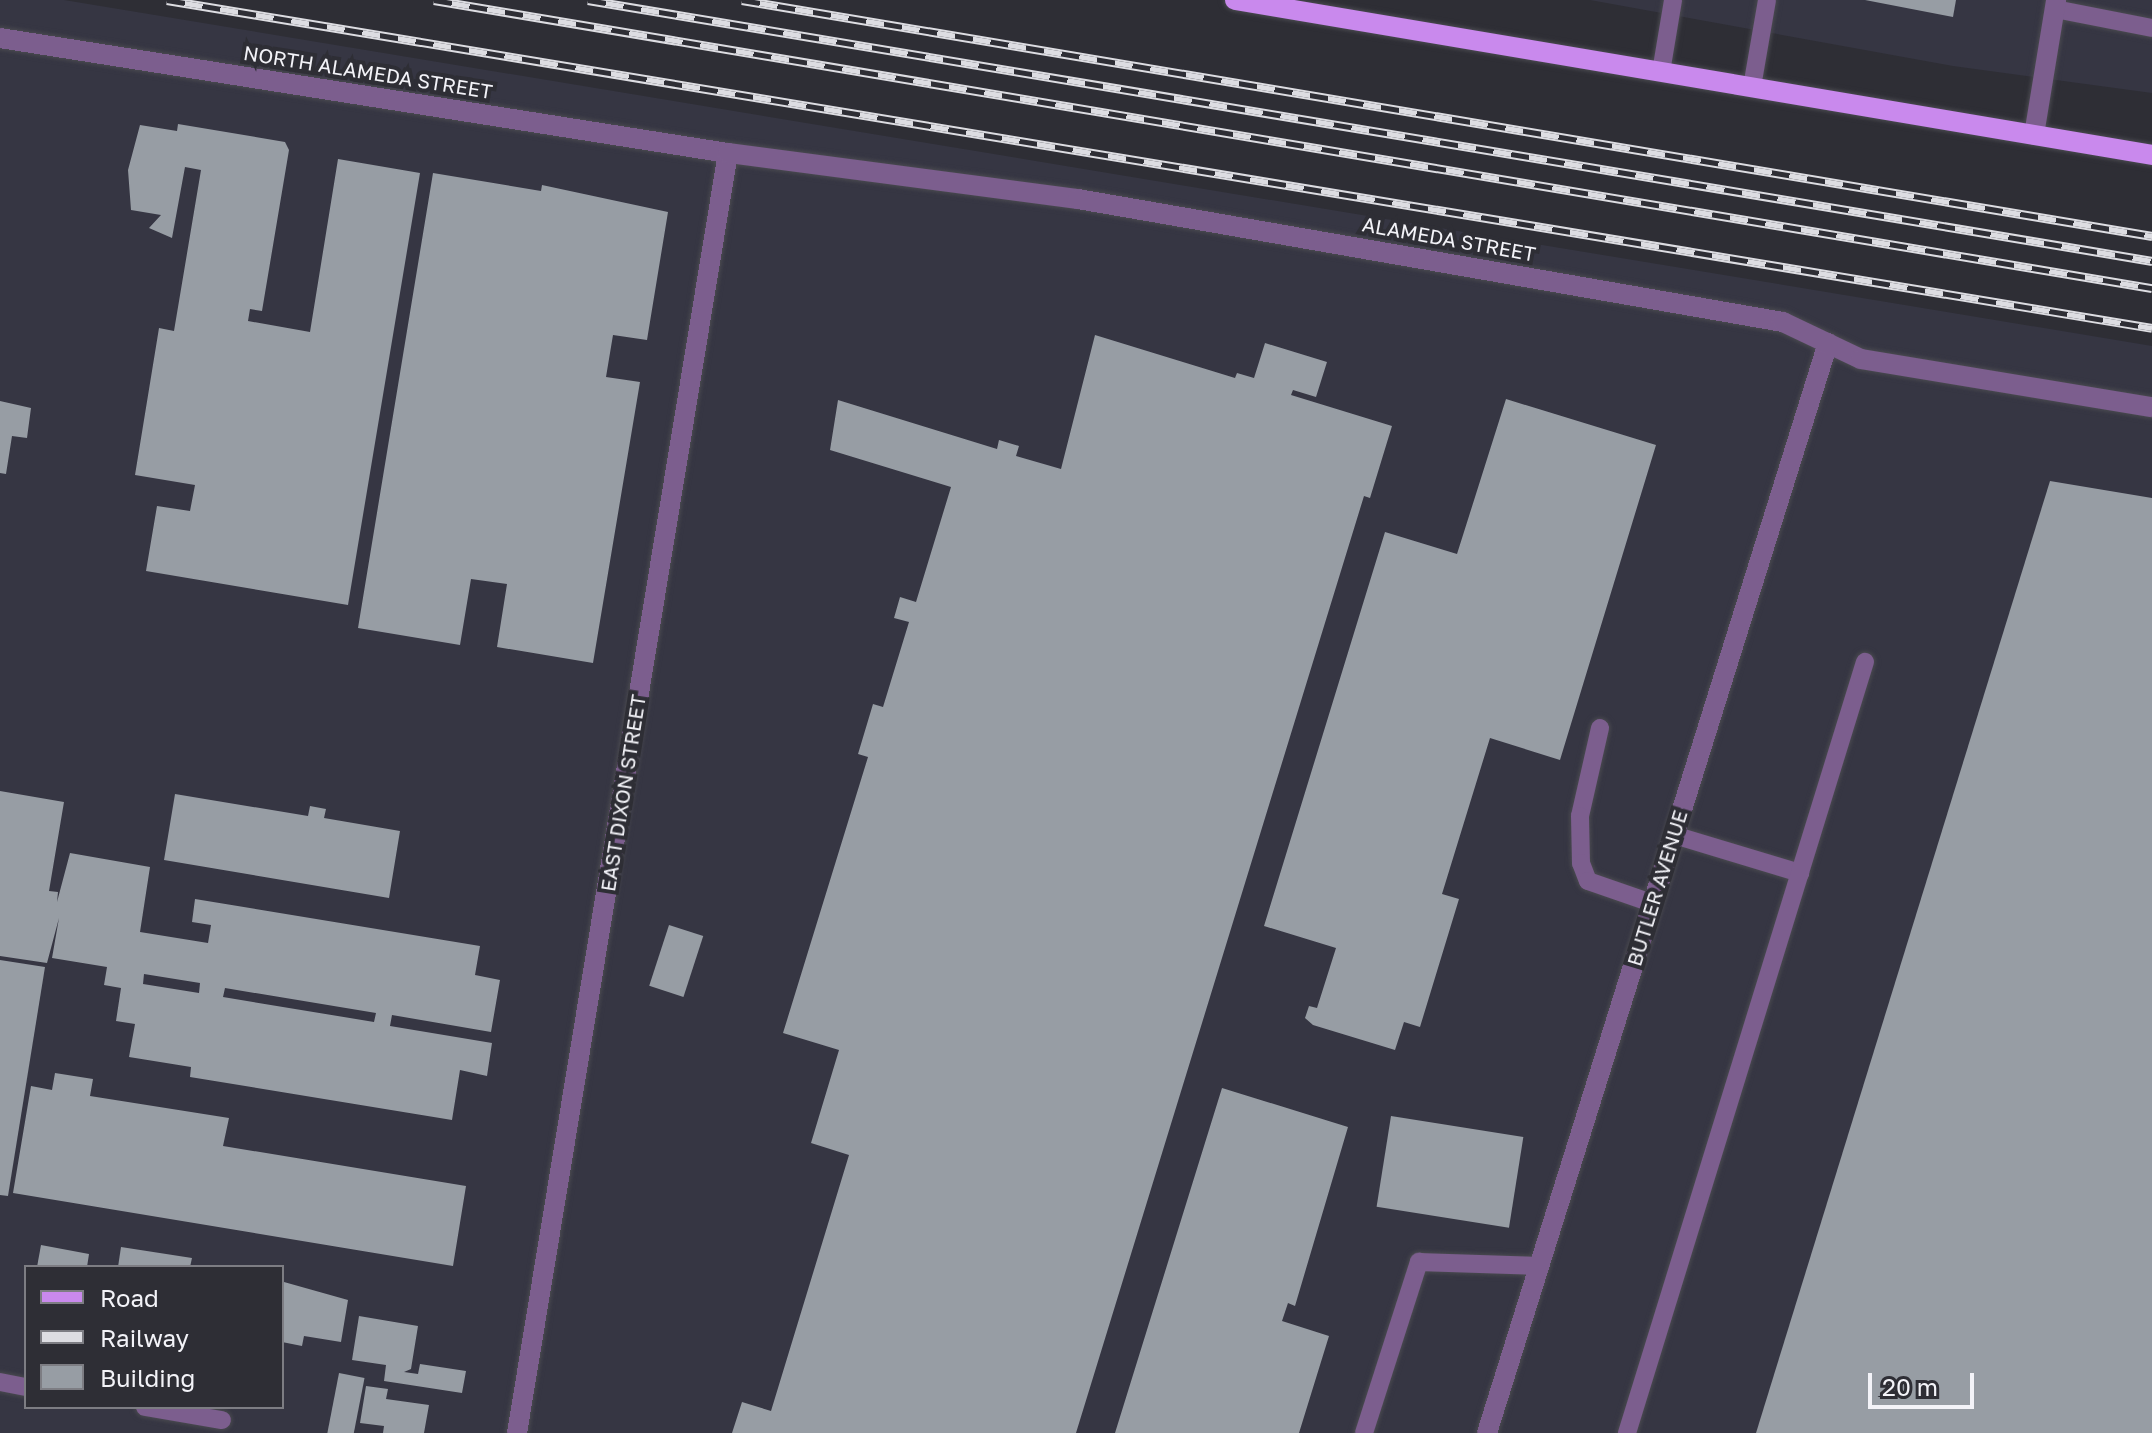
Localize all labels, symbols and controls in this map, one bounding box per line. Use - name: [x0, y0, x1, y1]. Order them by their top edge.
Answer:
- street label: NORTH ALAMEDA STREET: [242, 40, 494, 104]
- street label: ALAMEDA STREET: [1360, 212, 1538, 266]
- street label: EAST DIXON STREET: [596, 693, 650, 893]
- street label: BUTLER AVENUE: [1622, 807, 1692, 969]
- legend: [24, 1265, 284, 1409]
- text: Road: [100, 1283, 159, 1312]
- text: Railway: [100, 1323, 189, 1352]
- scale bar: [1872, 1357, 1978, 1407]
- text: Building: [100, 1363, 195, 1392]
- text: 20 m: [1882, 1372, 1938, 1401]

